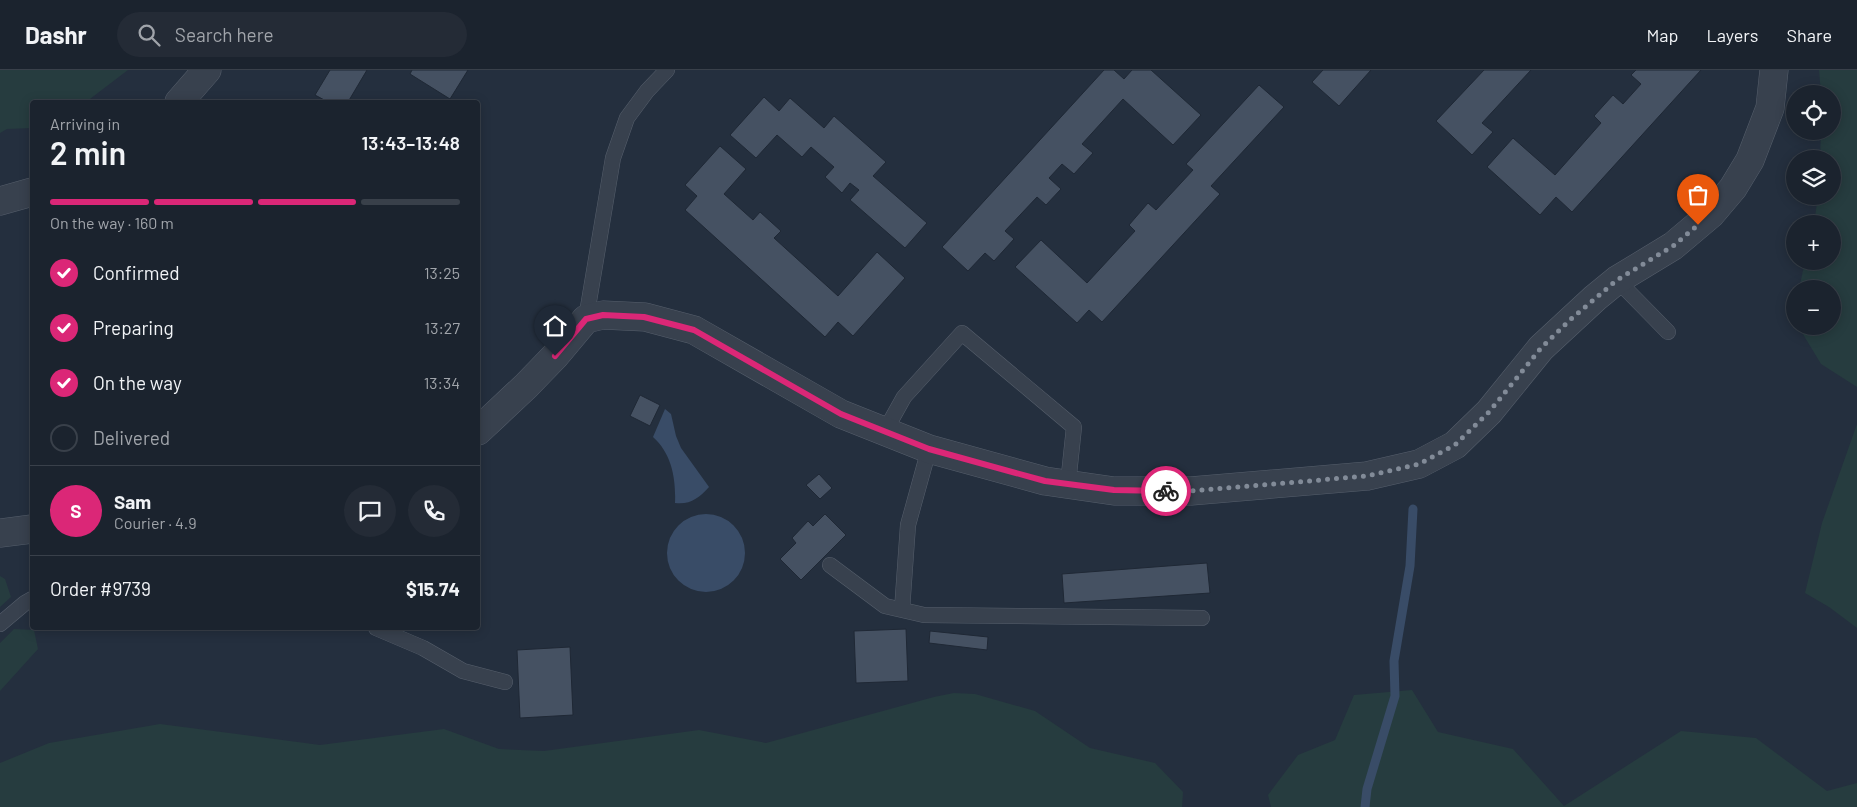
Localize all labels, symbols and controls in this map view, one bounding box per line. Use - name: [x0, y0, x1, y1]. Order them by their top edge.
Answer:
- search box: [117, 12, 467, 57]
- text: Dashr: [25, 20, 87, 49]
- icon: search: [135, 21, 163, 49]
- text: Search here: [175, 23, 274, 46]
- text: Map: [1646, 24, 1678, 46]
- text: Layers: [1706, 24, 1759, 46]
- text: Share: [1787, 24, 1832, 46]
- map controls: [1786, 85, 1841, 335]
- button: locate: [1786, 85, 1841, 140]
- text: Arriving in: [50, 114, 120, 133]
- text: 13:43–13:48: [362, 131, 460, 154]
- text: 2 min: [50, 133, 126, 171]
- button: layers: [1786, 150, 1841, 205]
- pin: [1677, 174, 1719, 225]
- icon: bag: [1684, 181, 1712, 209]
- text: On the way · 160 m: [50, 213, 174, 232]
- button: +: [1786, 215, 1841, 270]
- icon: check: [50, 259, 78, 287]
- text: Confirmed: [93, 261, 180, 284]
- text: 13:25: [424, 263, 460, 282]
- button: −: [1786, 280, 1841, 335]
- pin: [534, 305, 576, 356]
- icon: home: [541, 312, 569, 340]
- icon: check: [50, 314, 78, 342]
- text: Preparing: [93, 316, 174, 339]
- text: 13:27: [425, 318, 460, 337]
- icon: check: [50, 369, 78, 397]
- text: On the way: [93, 371, 182, 394]
- text: 13:34: [424, 373, 460, 392]
- text: Delivered: [93, 426, 170, 449]
- courier: [1141, 466, 1191, 516]
- icon: bike: [1152, 477, 1180, 505]
- button: chat: [344, 485, 396, 537]
- button: phone: [408, 485, 460, 537]
- text: Sam: [114, 490, 151, 513]
- text: S: [70, 499, 82, 522]
- text: Courier · 4.9: [114, 513, 197, 532]
- text: Order #9739: [50, 577, 151, 600]
- text: $15.74: [406, 577, 460, 600]

